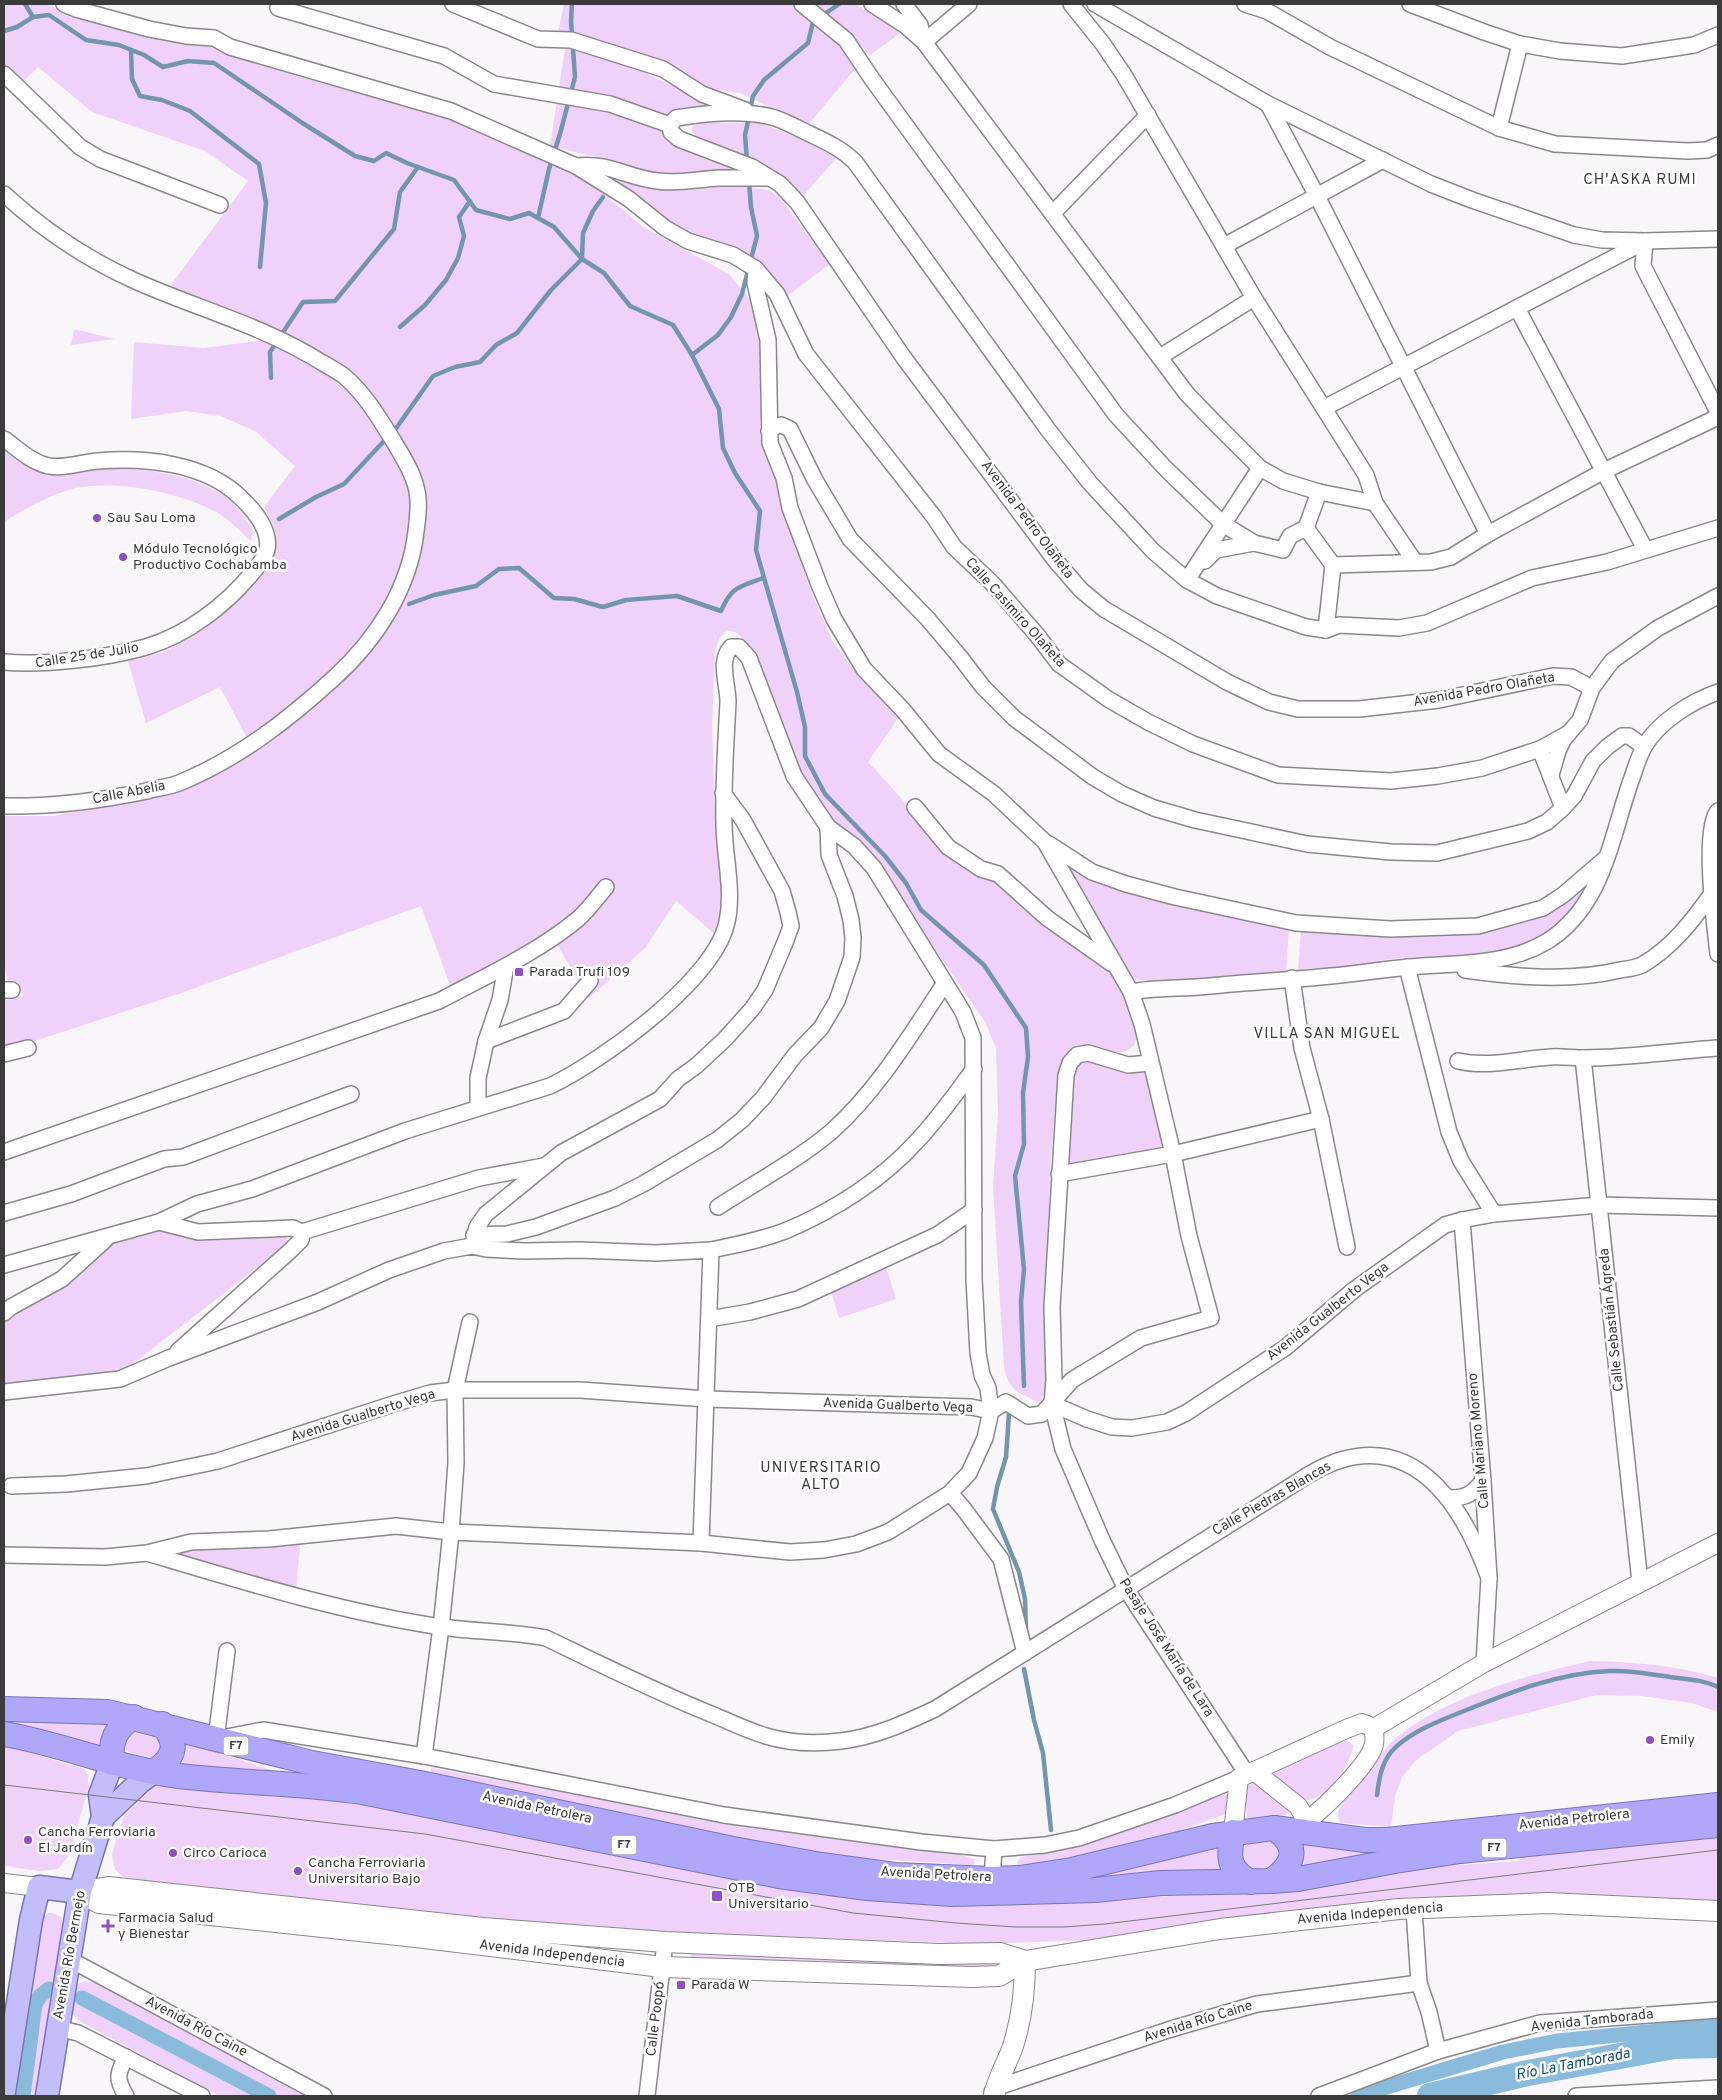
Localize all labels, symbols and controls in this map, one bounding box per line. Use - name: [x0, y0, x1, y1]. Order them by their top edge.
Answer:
- district label: CH'ASKA RUMI: [1583, 171, 1697, 190]
- street label: Avenida Pedro Olañeta: [977, 458, 1077, 582]
- place label: Sau Sau Loma: [107, 510, 196, 527]
- marker: Sau Sau Loma: [91, 512, 103, 524]
- place label: Módulo Tecnológico Productivo Cochabamba: [133, 541, 287, 574]
- marker: Módulo Tecnológico Productivo Cochabamba: [117, 551, 129, 563]
- street label: Calle Casimiro Olañeta: [961, 555, 1069, 671]
- street label: Calle 25 de Julio: [34, 639, 140, 673]
- street label: Avenida Pedro Olañeta: [1412, 669, 1556, 711]
- street label: Calle Abelia: [91, 778, 167, 808]
- place label: Parada Trufi 109: [529, 964, 630, 981]
- marker: Parada Trufi 109: [513, 966, 525, 978]
- district label: VILLA SAN MIGUEL: [1254, 1025, 1400, 1044]
- street label: Calle Sebastián Ágreda: [1595, 1247, 1628, 1393]
- street label: Avenida Gualberto Vega: [1264, 1259, 1392, 1365]
- street label: Calle Mariano Moreno: [1465, 1372, 1493, 1510]
- street label: Avenida Gualberto Vega: [289, 1386, 437, 1446]
- street label: Avenida Gualberto Vega: [823, 1395, 973, 1417]
- street label: Calle Piedras Blancas: [1210, 1458, 1334, 1540]
- district label: UNIVERSITARIO ALTO: [760, 1459, 882, 1495]
- street label: Pasaje José María de Lara: [1115, 1576, 1217, 1720]
- place label: Emily: [1660, 1732, 1695, 1749]
- marker: Emily: [1644, 1734, 1656, 1746]
- road number: F7: [224, 1736, 248, 1755]
- street label: Avenida Petrolera: [481, 1788, 593, 1828]
- street label: Avenida Petrolera: [1518, 1806, 1630, 1834]
- place label: Cancha Ferroviaria El Jardín: [38, 1824, 156, 1857]
- marker: Cancha Ferroviaria El Jardín: [22, 1834, 34, 1846]
- road number: F7: [612, 1836, 636, 1854]
- road number: F7: [1482, 1839, 1506, 1858]
- place label: Circo Carioca: [183, 1845, 267, 1862]
- marker: Circo Carioca: [167, 1847, 179, 1859]
- place label: Cancha Ferroviaria Universitario Bajo: [308, 1855, 426, 1888]
- street label: Avenida Petrolera: [880, 1864, 992, 1886]
- marker: Cancha Ferroviaria Universitario Bajo: [292, 1865, 304, 1877]
- place label: OTB Universitario: [728, 1880, 809, 1913]
- street label: Avenida Río Bermejo: [50, 1889, 90, 2021]
- marker: OTB Universitario: [710, 1889, 724, 1903]
- street label: Avenida Independencia: [1296, 1899, 1444, 1929]
- place label: Farmacia Salud y Bienestar: [118, 1910, 213, 1943]
- marker: Farmacia Salud y Bienestar: [102, 1920, 114, 1932]
- street label: Avenida Independencia: [478, 1937, 626, 1971]
- place label: Parada W: [691, 1977, 750, 1994]
- marker: Parada W: [675, 1979, 687, 1991]
- street label: Calle Poopó: [643, 1980, 669, 2057]
- street label: Avenida Río Caine: [142, 1993, 250, 2061]
- street label: Avenida Río Caine: [1141, 1997, 1255, 2047]
- street label: Avenida Tamborada: [1530, 2006, 1654, 2036]
- water label: Río La Tamborada: [1514, 2045, 1632, 2085]

